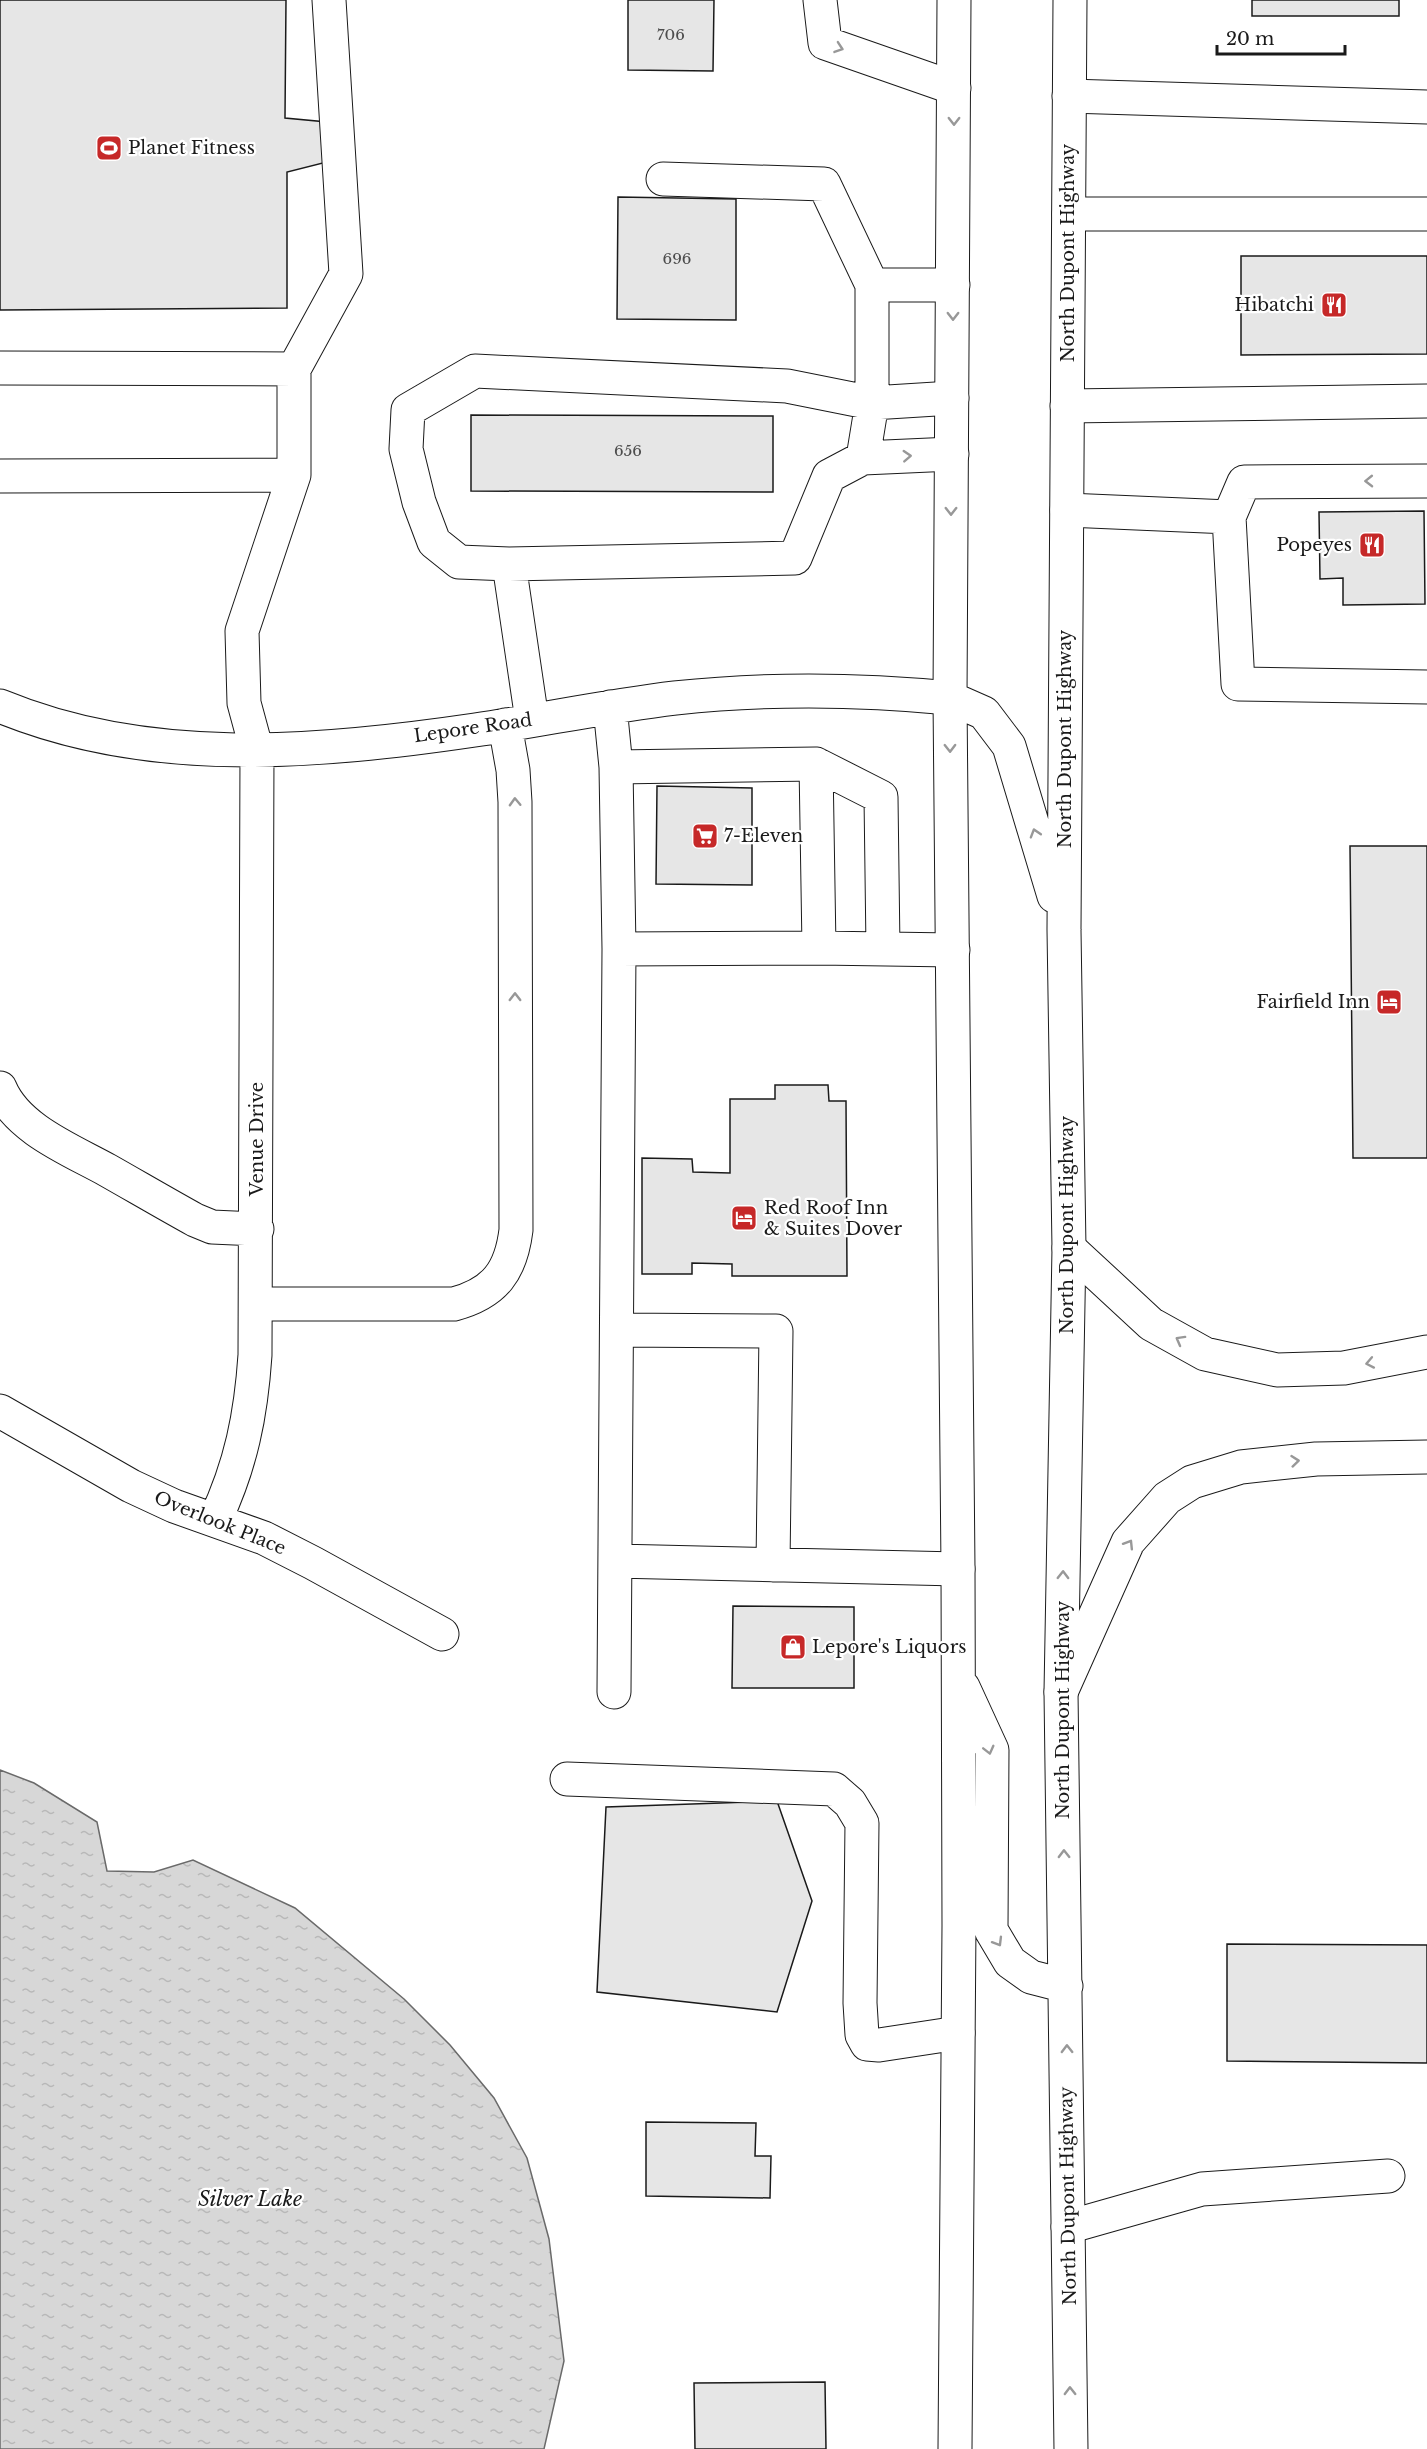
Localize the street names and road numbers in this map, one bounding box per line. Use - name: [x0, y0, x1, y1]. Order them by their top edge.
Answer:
- street label: North Dupont Highway: [1057, 143, 1079, 362]
- street label: North Dupont Highway: [1054, 629, 1076, 848]
- street label: Lepore Road: [412, 709, 534, 747]
- street label: Venue Drive: [246, 1082, 268, 1197]
- street label: North Dupont Highway: [1056, 1115, 1078, 1334]
- street label: Overlook Place: [151, 1487, 289, 1559]
- street label: North Dupont Highway: [1052, 1600, 1074, 1819]
- street label: North Dupont Highway: [1055, 2086, 1081, 2305]

